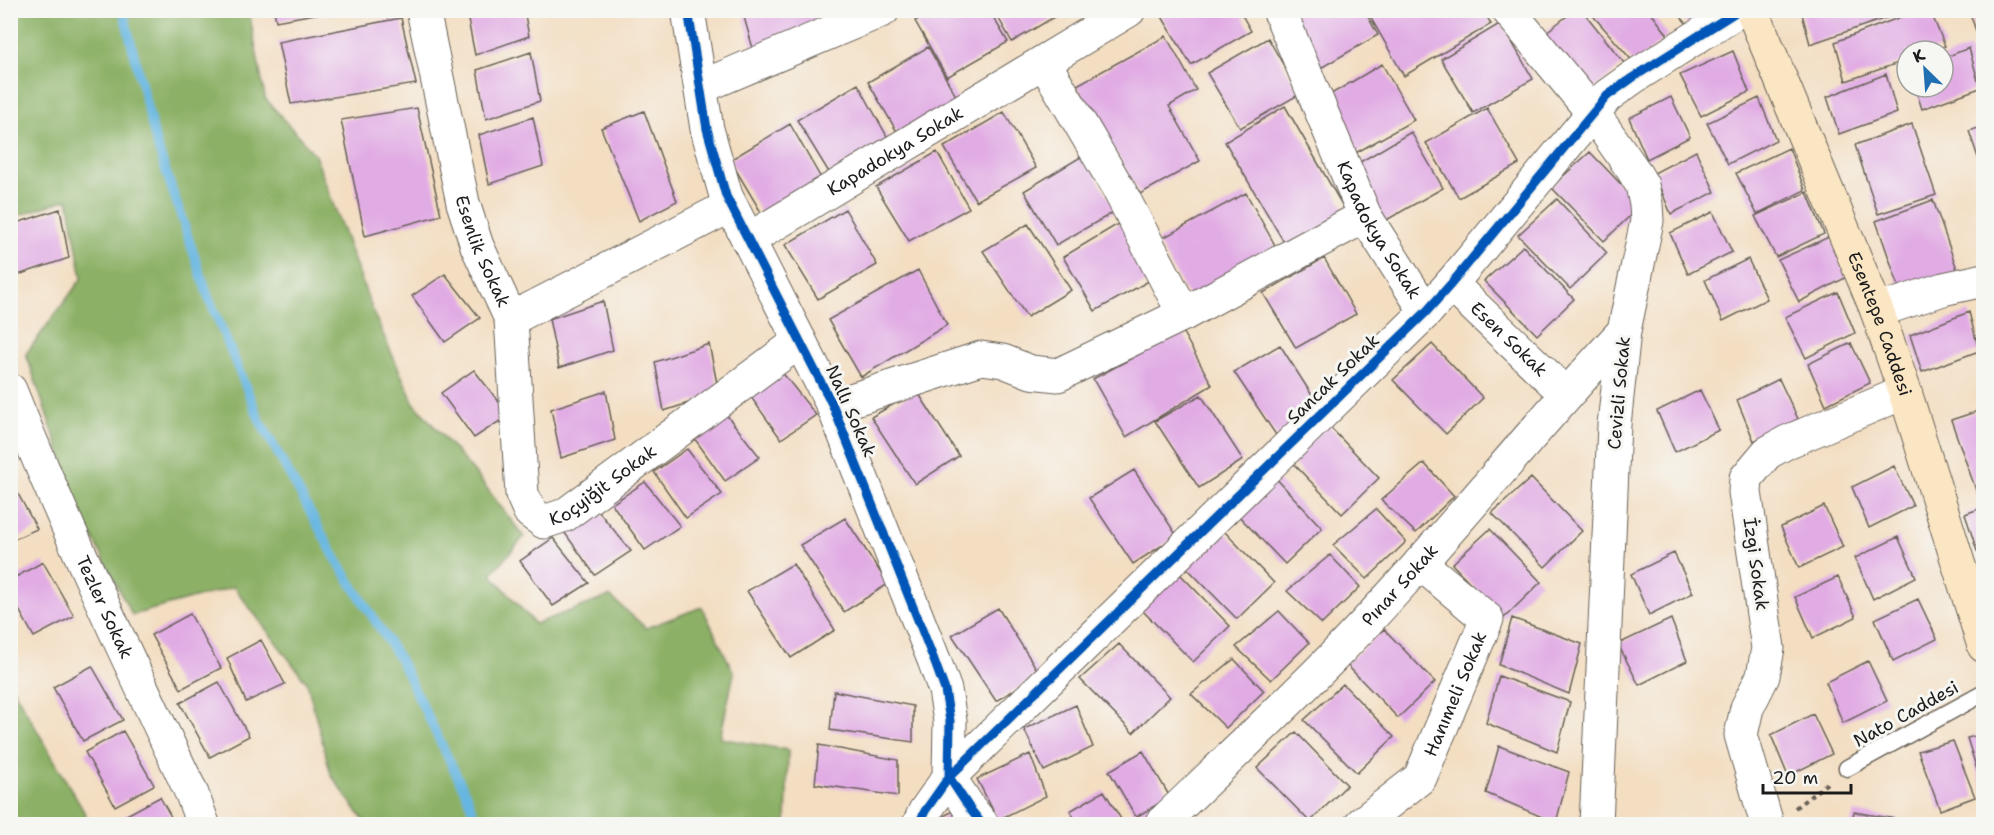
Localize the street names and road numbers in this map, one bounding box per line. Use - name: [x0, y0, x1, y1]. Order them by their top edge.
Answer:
- street label: Kapadokya Sokak: [823, 101, 968, 201]
- street label: Kapadokya Sokak: [1331, 157, 1427, 304]
- street label: Esenlik Sokak: [450, 193, 516, 311]
- street label: Esentepe Caddesi: [1842, 248, 1918, 399]
- street label: Esen Sokak: [1465, 297, 1553, 382]
- street label: Sancak Sokak: [1281, 329, 1385, 429]
- street label: Cevizli Sokak: [1602, 335, 1636, 451]
- street label: Nallı Sokak: [820, 361, 882, 461]
- street label: Koçyiğit Sokak: [546, 439, 661, 531]
- street label: İzgi Sokak: [1738, 516, 1774, 612]
- street label: Pınar Sokak: [1356, 539, 1443, 631]
- street label: Tezler Sokak: [70, 552, 139, 663]
- street label: Hanımeli Sokak: [1418, 628, 1492, 760]
- street label: Nato Caddesi: [1849, 675, 1963, 753]

